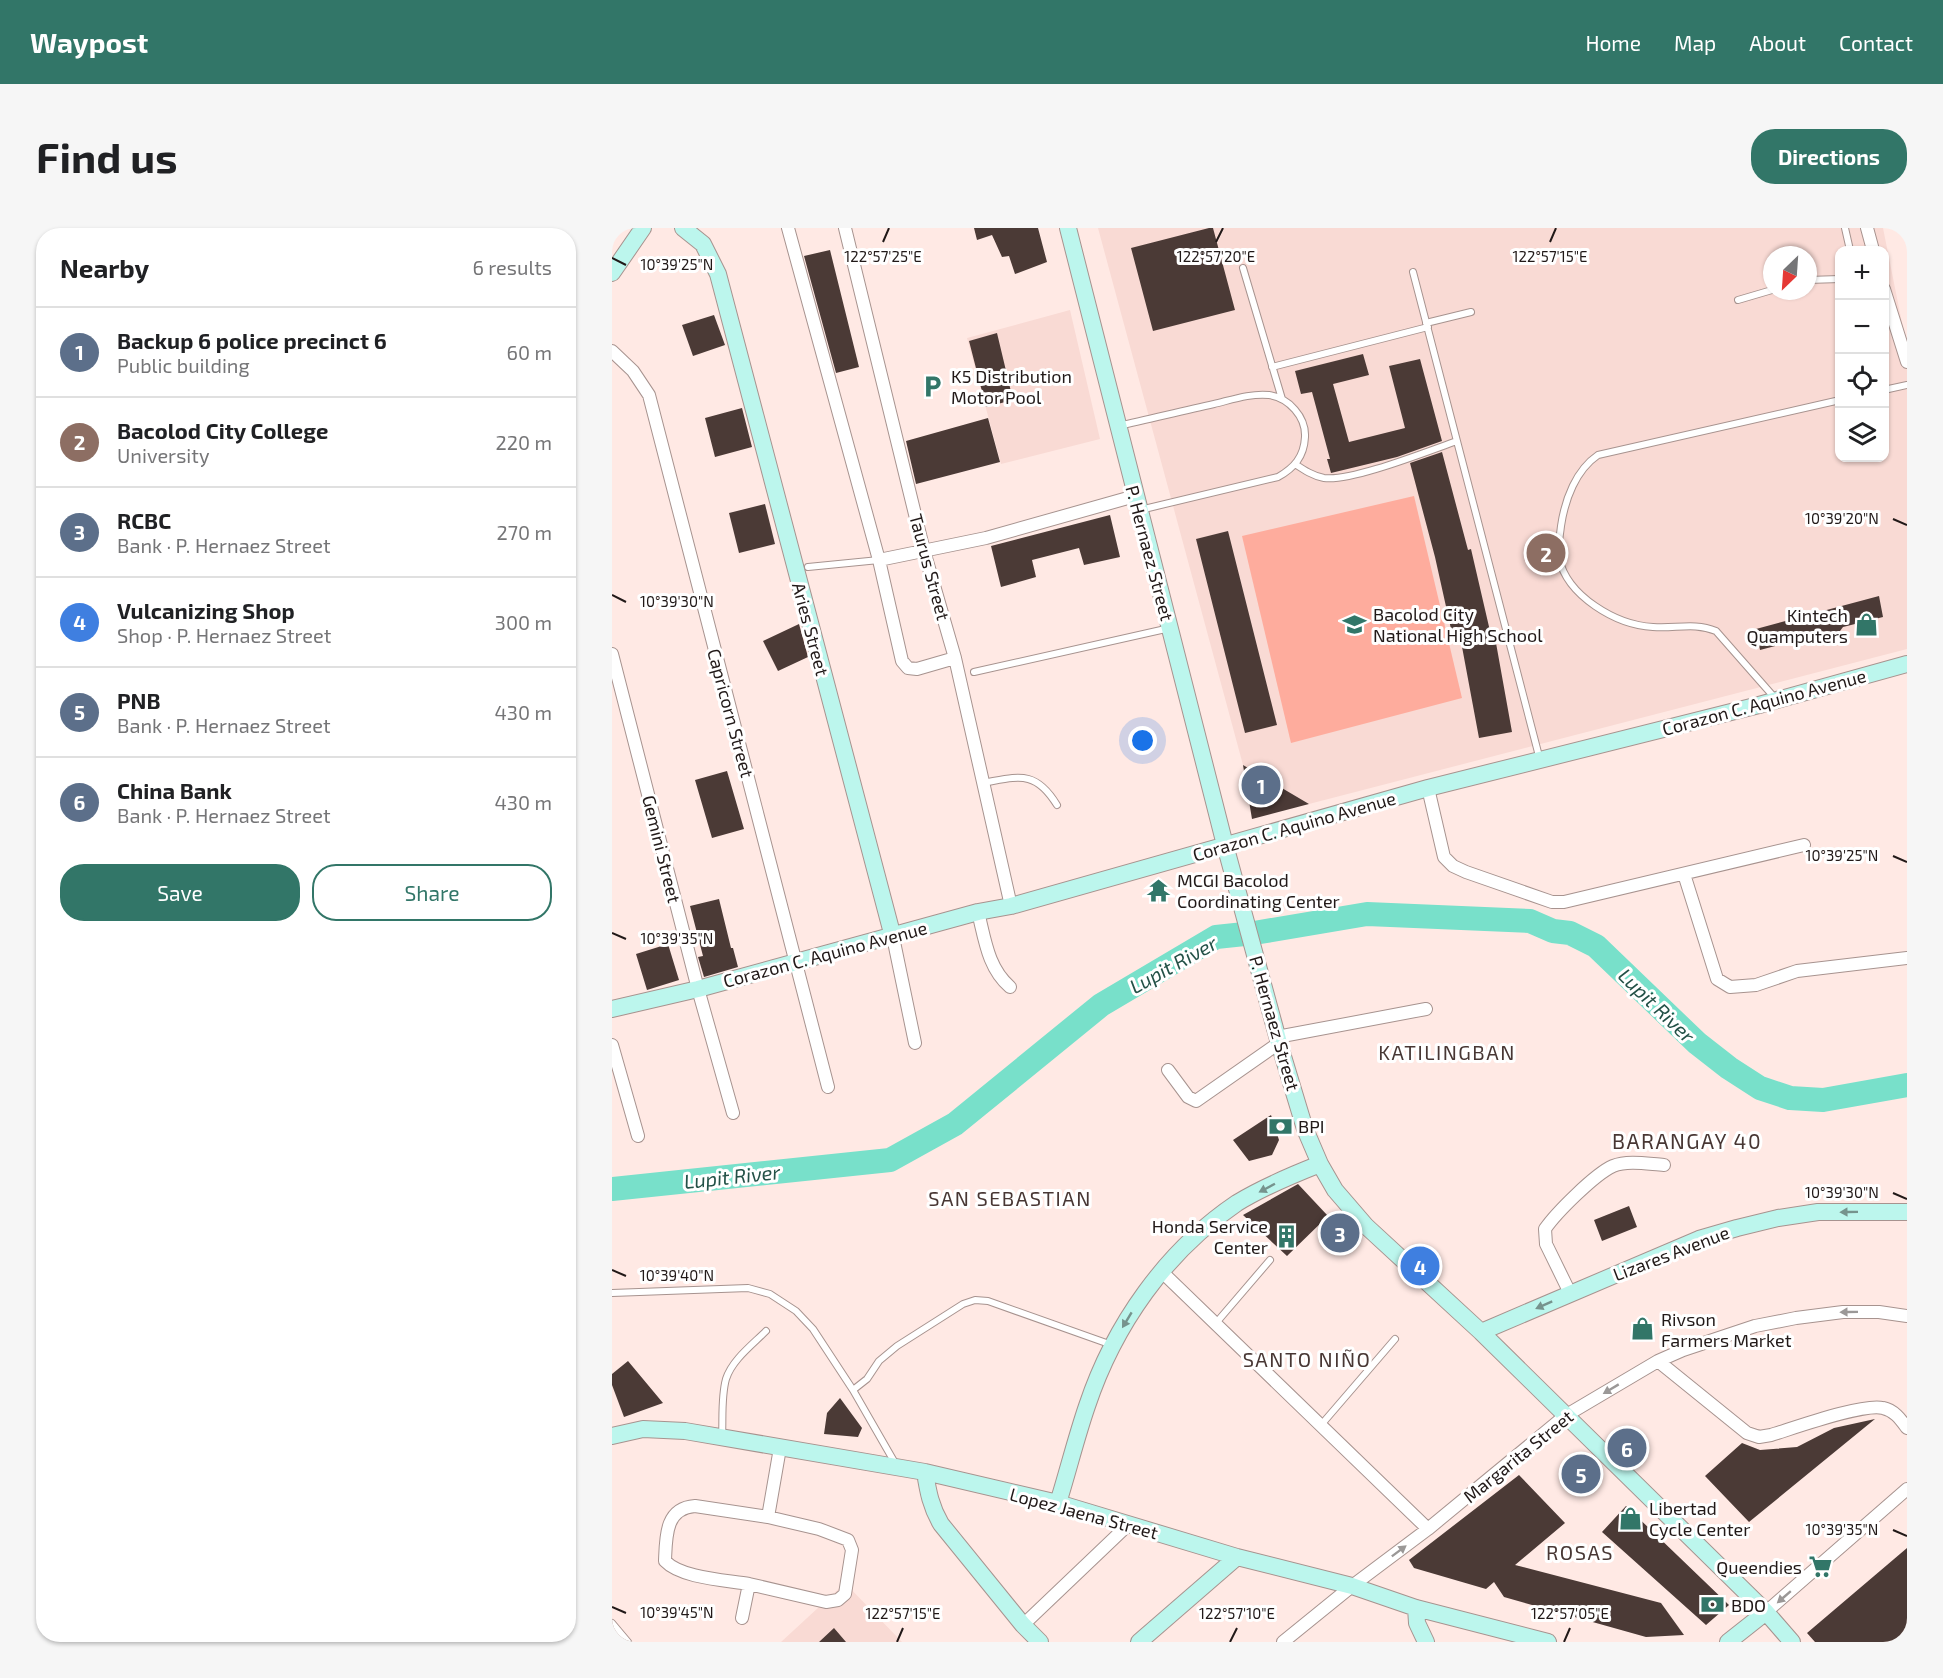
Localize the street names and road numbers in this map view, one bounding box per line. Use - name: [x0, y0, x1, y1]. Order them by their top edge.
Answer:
- street label: P. Hernaez Street: [1121, 483, 1179, 623]
- street label: Taurus Street: [905, 511, 955, 623]
- street label: Aries Street: [788, 580, 834, 678]
- street label: Capricorn Street: [703, 646, 759, 780]
- street label: Corazon C. Aquino Avenue: [1660, 664, 1868, 740]
- street label: Corazon C. Aquino Avenue: [1190, 786, 1398, 866]
- street label: Gemini Street: [638, 793, 686, 905]
- street label: Corazon C. Aquino Avenue: [721, 916, 929, 992]
- street label: P. Hernaez Street: [1245, 953, 1305, 1093]
- street label: Lizares Avenue: [1610, 1221, 1732, 1285]
- street label: Margarita Street: [1459, 1405, 1578, 1507]
- street label: Lopez Jaena Street: [1008, 1483, 1161, 1543]

